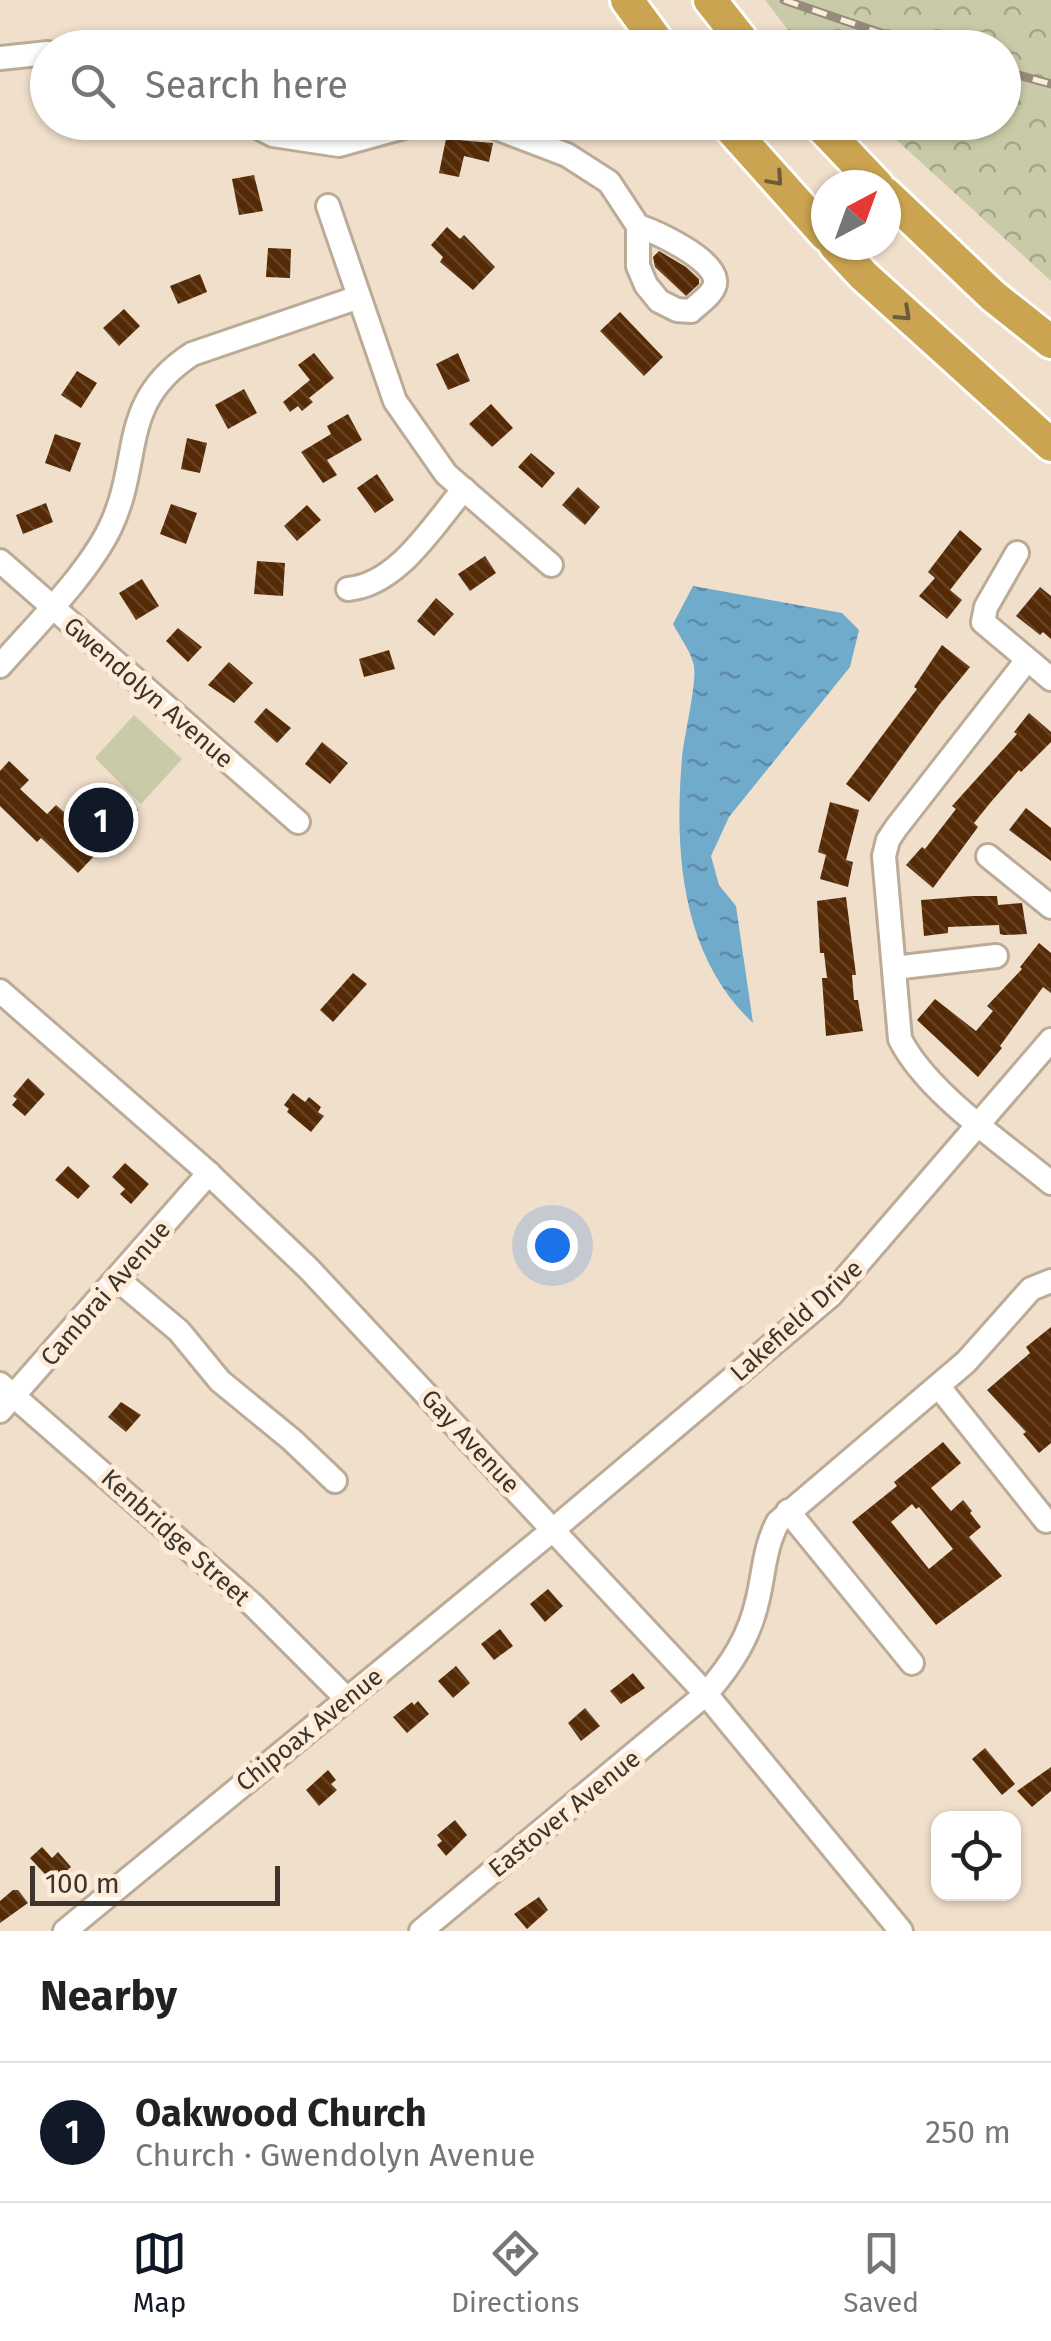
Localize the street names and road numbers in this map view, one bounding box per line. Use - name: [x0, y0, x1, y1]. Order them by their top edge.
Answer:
- street label: Gwendolyn Avenue: [57, 611, 239, 775]
- street label: Cambrai Avenue: [35, 1215, 177, 1372]
- street label: Lakefield Drive: [724, 1254, 869, 1388]
- street label: Gay Avenue: [415, 1384, 526, 1500]
- street label: Kenbridge Street: [95, 1463, 257, 1613]
- street label: Chipoax Avenue: [230, 1661, 389, 1798]
- street label: Eastover Avenue: [483, 1743, 646, 1884]

